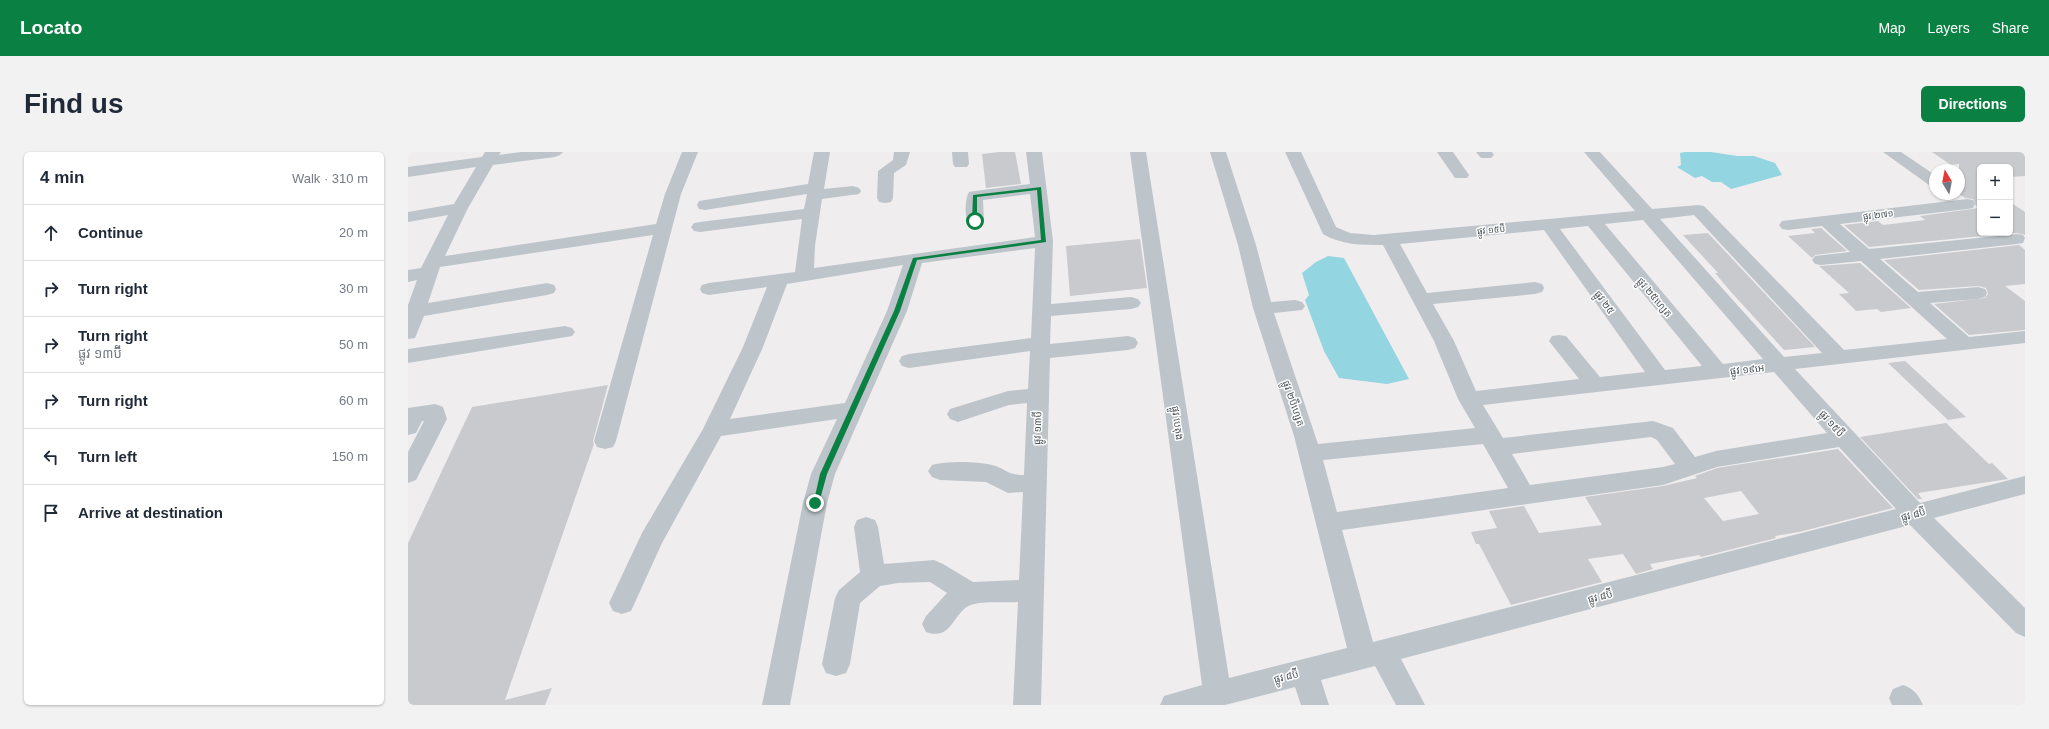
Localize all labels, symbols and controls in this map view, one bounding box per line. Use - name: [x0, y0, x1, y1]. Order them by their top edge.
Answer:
- text: Locato: [20, 17, 82, 38]
- text: Map: [1878, 20, 1906, 36]
- text: Layers: [1928, 20, 1970, 36]
- text: Share: [1992, 20, 2029, 36]
- button: Directions: [1921, 86, 2025, 122]
- text: Find us: [24, 88, 124, 119]
- north arrow: [1929, 164, 1965, 200]
- map controls: [1977, 164, 2013, 236]
- button: +: [1977, 164, 2013, 200]
- text: 4 min: [40, 168, 84, 187]
- text: Walk · 310 m: [292, 171, 368, 186]
- button: −: [1977, 200, 2013, 236]
- street label: ផ្លុវ ២៧១: [1862, 208, 1894, 225]
- route start: [966, 212, 984, 230]
- icon: ahead: [40, 222, 62, 244]
- street label: ផ្លូវ ១៥ប៊ី: [1476, 222, 1506, 239]
- text: Continue: [78, 224, 143, 241]
- text: 20 m: [339, 225, 368, 240]
- street label: ផ្លូវ ២៥ហ្សេត: [1632, 275, 1674, 322]
- icon: right: [40, 278, 62, 300]
- text: Turn right: [78, 280, 148, 297]
- text: 30 m: [339, 281, 368, 296]
- street label: ផ្លូវ ២៥: [1589, 288, 1617, 318]
- text: Turn right: [78, 327, 148, 344]
- icon: right: [40, 334, 62, 356]
- text: 50 m: [339, 337, 368, 352]
- text: ផ្លូវ ១៣ប៊ី: [78, 346, 122, 361]
- street label: ផ្លូវ ១៩អេ: [1729, 362, 1765, 381]
- street label: ផ្លូវ ២ប៊ីហ្សេត: [1277, 378, 1309, 429]
- icon: right: [40, 390, 62, 412]
- text: Turn right: [78, 392, 148, 409]
- text: 60 m: [339, 393, 368, 408]
- street label: ផ្លូវ បេតុង: [1166, 405, 1185, 441]
- street label: ផ្លូវ ១៥ប៊ី: [1814, 406, 1848, 441]
- street label: ផ្លូវ ១៣ប៊ី: [1029, 411, 1048, 445]
- icon: left: [40, 446, 62, 468]
- text: Turn left: [78, 448, 137, 465]
- text: 150 m: [332, 449, 368, 464]
- route end: [806, 494, 824, 512]
- icon: arrive: [40, 502, 62, 524]
- text: Arrive at destination: [78, 504, 223, 521]
- street label: ផ្លូវ ៨ប៊ី: [1899, 504, 1928, 527]
- street label: ផ្លូវ ៨ប៊ី: [1586, 586, 1615, 609]
- street label: ផ្លូវ ៨ប៊ី: [1272, 666, 1301, 689]

